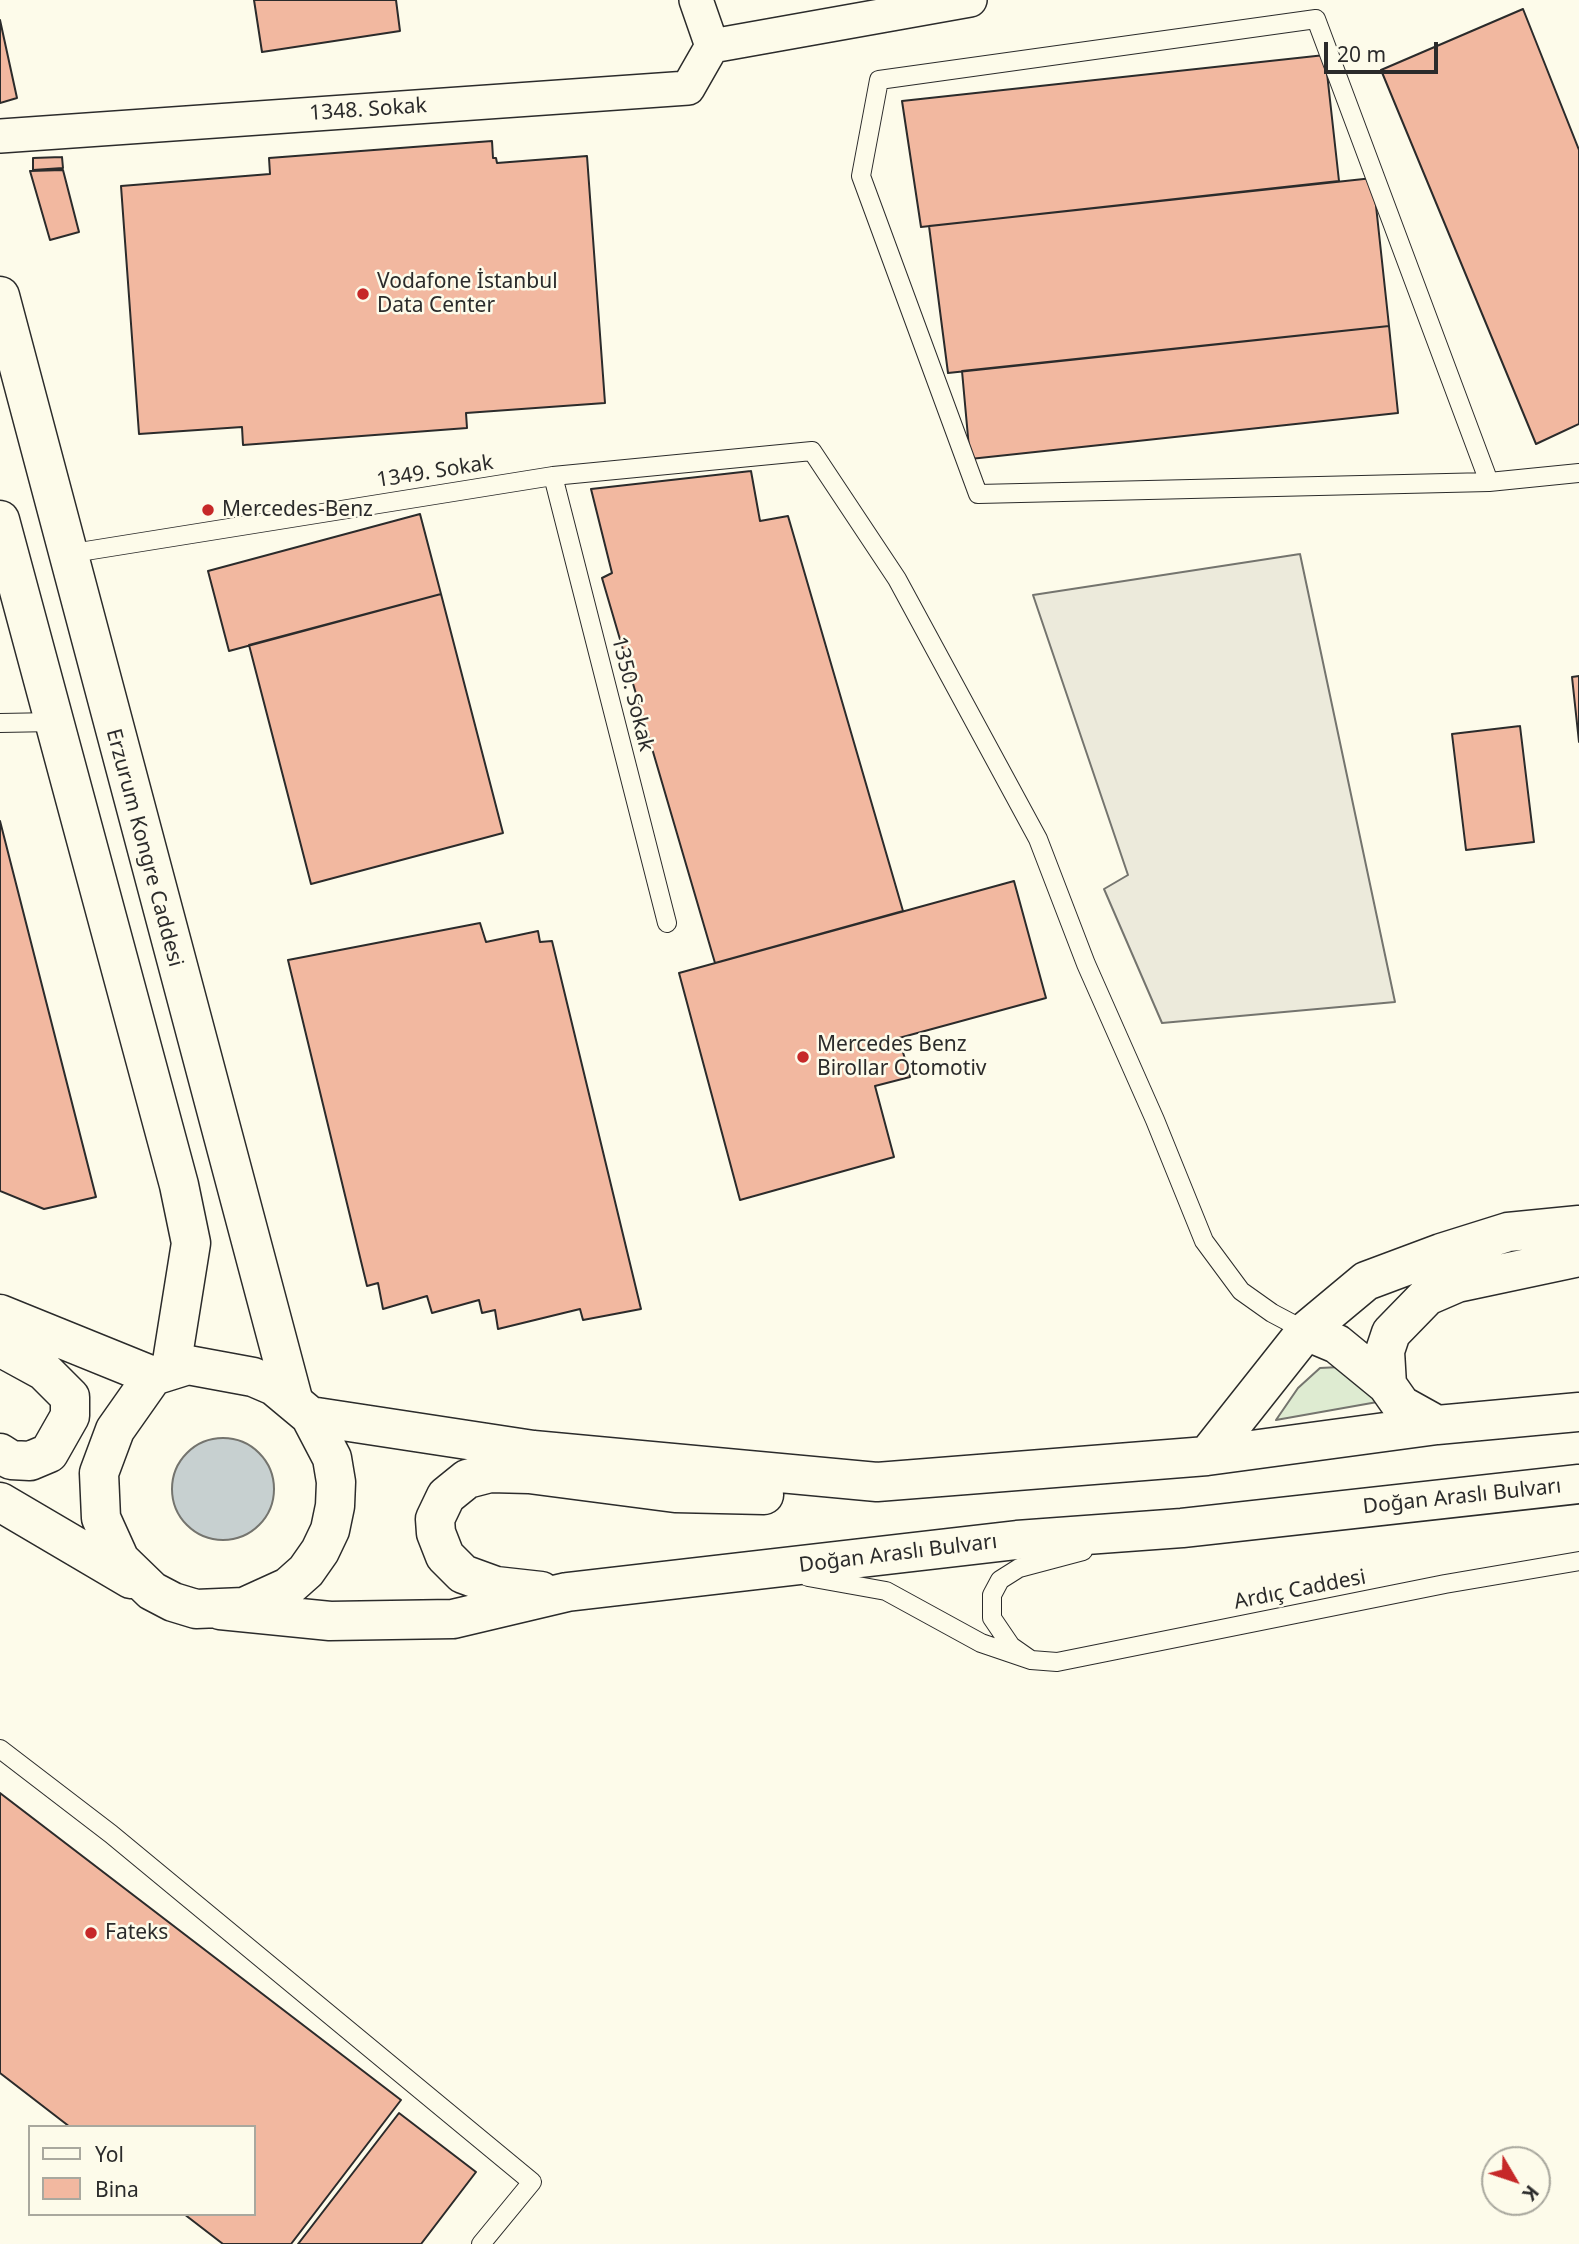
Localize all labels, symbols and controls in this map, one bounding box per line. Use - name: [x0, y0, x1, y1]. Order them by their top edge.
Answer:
- scale bar: [1327, 28, 1441, 72]
- text: 20 m: [1337, 40, 1386, 68]
- street label: 1348. Sokak: [308, 93, 428, 127]
- place label: Vodafone İstanbul Data Center: [377, 269, 558, 319]
- marker: Vodafone İstanbul Data Center: [355, 286, 371, 302]
- street label: 1349. Sokak: [375, 450, 495, 494]
- place label: Mercedes-Benz: [222, 497, 373, 523]
- marker: Mercedes-Benz: [200, 502, 216, 518]
- street label: 1350. Sokak: [606, 634, 658, 754]
- street label: Erzurum Kongre Caddesi: [100, 726, 188, 970]
- place label: Mercedes Benz Birollar Otomotiv: [817, 1032, 986, 1082]
- marker: Mercedes Benz Birollar Otomotiv: [795, 1049, 811, 1065]
- street label: Doğan Araslı Bulvarı: [1361, 1474, 1563, 1520]
- street label: Doğan Araslı Bulvarı: [797, 1529, 999, 1579]
- street label: Ardıç Caddesi: [1232, 1565, 1368, 1615]
- place label: Fateks: [105, 1920, 168, 1946]
- marker: Fateks: [83, 1925, 99, 1941]
- legend: [28, 2125, 256, 2216]
- text: Yol: [95, 2140, 124, 2168]
- north arrow: [1481, 2146, 1551, 2216]
- text: Bina: [95, 2175, 139, 2203]
- text: K: [1517, 2180, 1545, 2206]

